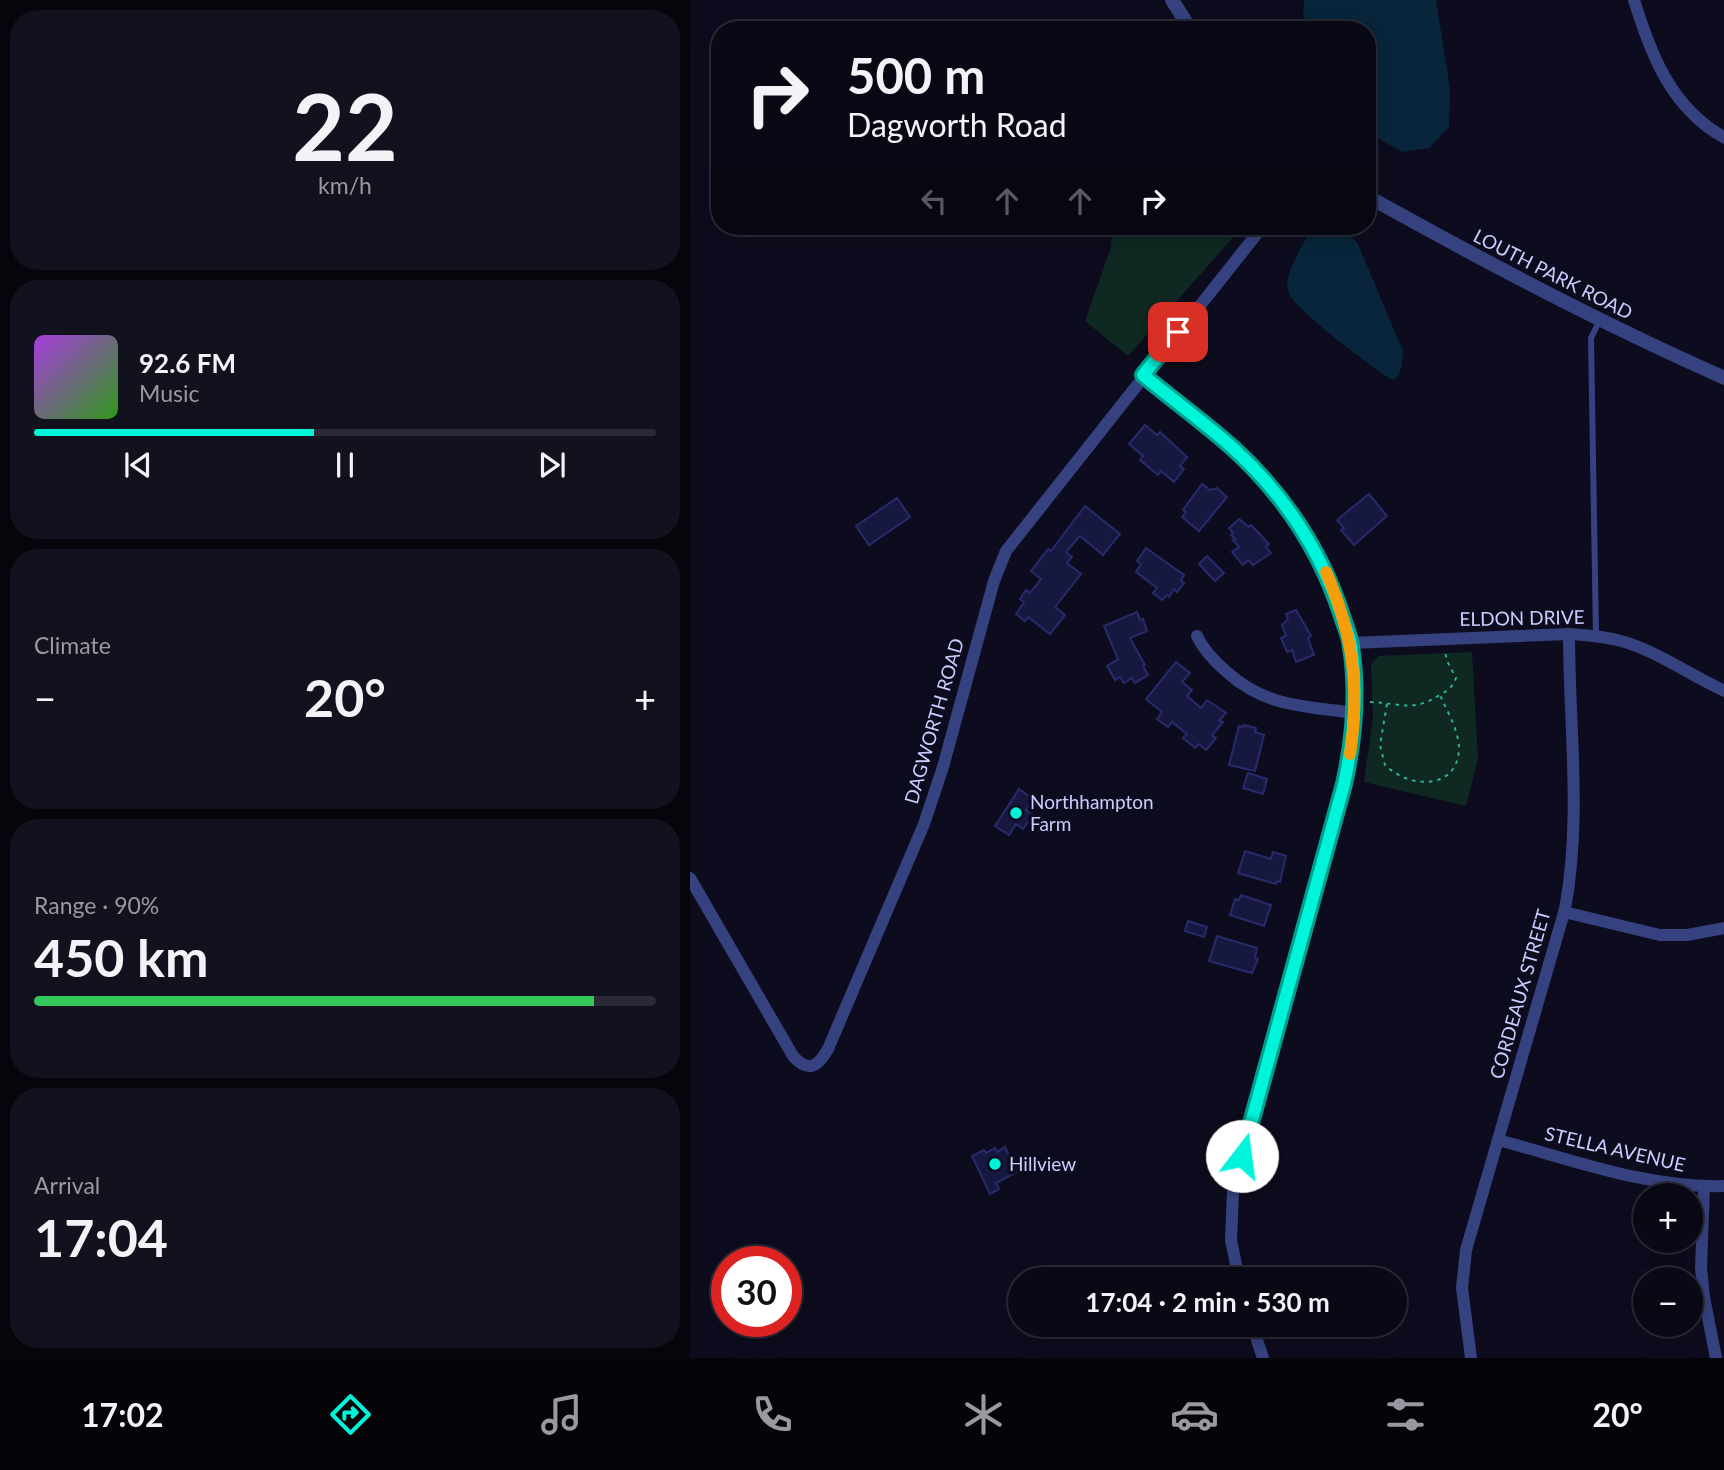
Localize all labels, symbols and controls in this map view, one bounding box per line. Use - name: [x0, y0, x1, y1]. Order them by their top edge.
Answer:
- text: 500 m: [847, 46, 985, 104]
- icon: right: [732, 49, 823, 140]
- text: 22: [292, 71, 398, 180]
- text: Dagworth Road: [847, 105, 1067, 144]
- text: km/h: [318, 171, 372, 199]
- icon: left: [915, 182, 953, 220]
- icon: ahead: [988, 182, 1026, 220]
- icon: ahead: [1061, 182, 1099, 220]
- icon: right: [1134, 182, 1172, 220]
- street label: LOUTH PARK ROAD: [1470, 223, 1637, 324]
- pin: [1148, 302, 1208, 362]
- icon: arrive: [1159, 313, 1197, 351]
- text: 92.6 FM: [139, 347, 236, 379]
- text: Music: [139, 379, 199, 407]
- icon: previous: [119, 446, 157, 484]
- icon: pause: [326, 446, 364, 484]
- icon: next: [533, 446, 571, 484]
- street label: ELDON DRIVE: [1459, 605, 1585, 630]
- text: Climate: [34, 631, 111, 659]
- street label: DAGWORTH ROAD: [899, 635, 968, 806]
- text: 20°: [304, 666, 386, 728]
- text: −: [34, 675, 56, 721]
- text: +: [634, 675, 656, 721]
- place label: Northhampton Farm: [1030, 790, 1154, 835]
- marker: Northhampton Farm: [1008, 805, 1024, 821]
- text: Range · 90%: [34, 891, 159, 919]
- street label: CORDEAUX STREET: [1484, 906, 1555, 1081]
- text: 450 km: [34, 926, 208, 988]
- position arrow: [1205, 1119, 1279, 1193]
- street label: STELLA AVENUE: [1543, 1121, 1688, 1176]
- place label: Hillview: [1009, 1152, 1076, 1175]
- marker: Hillview: [987, 1156, 1003, 1172]
- text: Arrival: [34, 1171, 100, 1199]
- map controls: [1633, 1183, 1703, 1337]
- button: +: [1633, 1183, 1703, 1253]
- text: 17:04: [34, 1206, 168, 1268]
- speed limit sign: 30: [711, 1246, 802, 1337]
- button: −: [1633, 1267, 1703, 1337]
- text: 17:04 · 2 min · 530 m: [1085, 1286, 1330, 1318]
- icon: directions: [326, 1390, 375, 1439]
- icon: music: [537, 1390, 586, 1439]
- icon: phone: [748, 1390, 797, 1439]
- icon: climate: [959, 1390, 1008, 1439]
- icon: car: [1170, 1390, 1219, 1439]
- icon: filters: [1381, 1390, 1430, 1439]
- text: 17:02: [81, 1395, 164, 1434]
- text: 20°: [1592, 1395, 1643, 1434]

